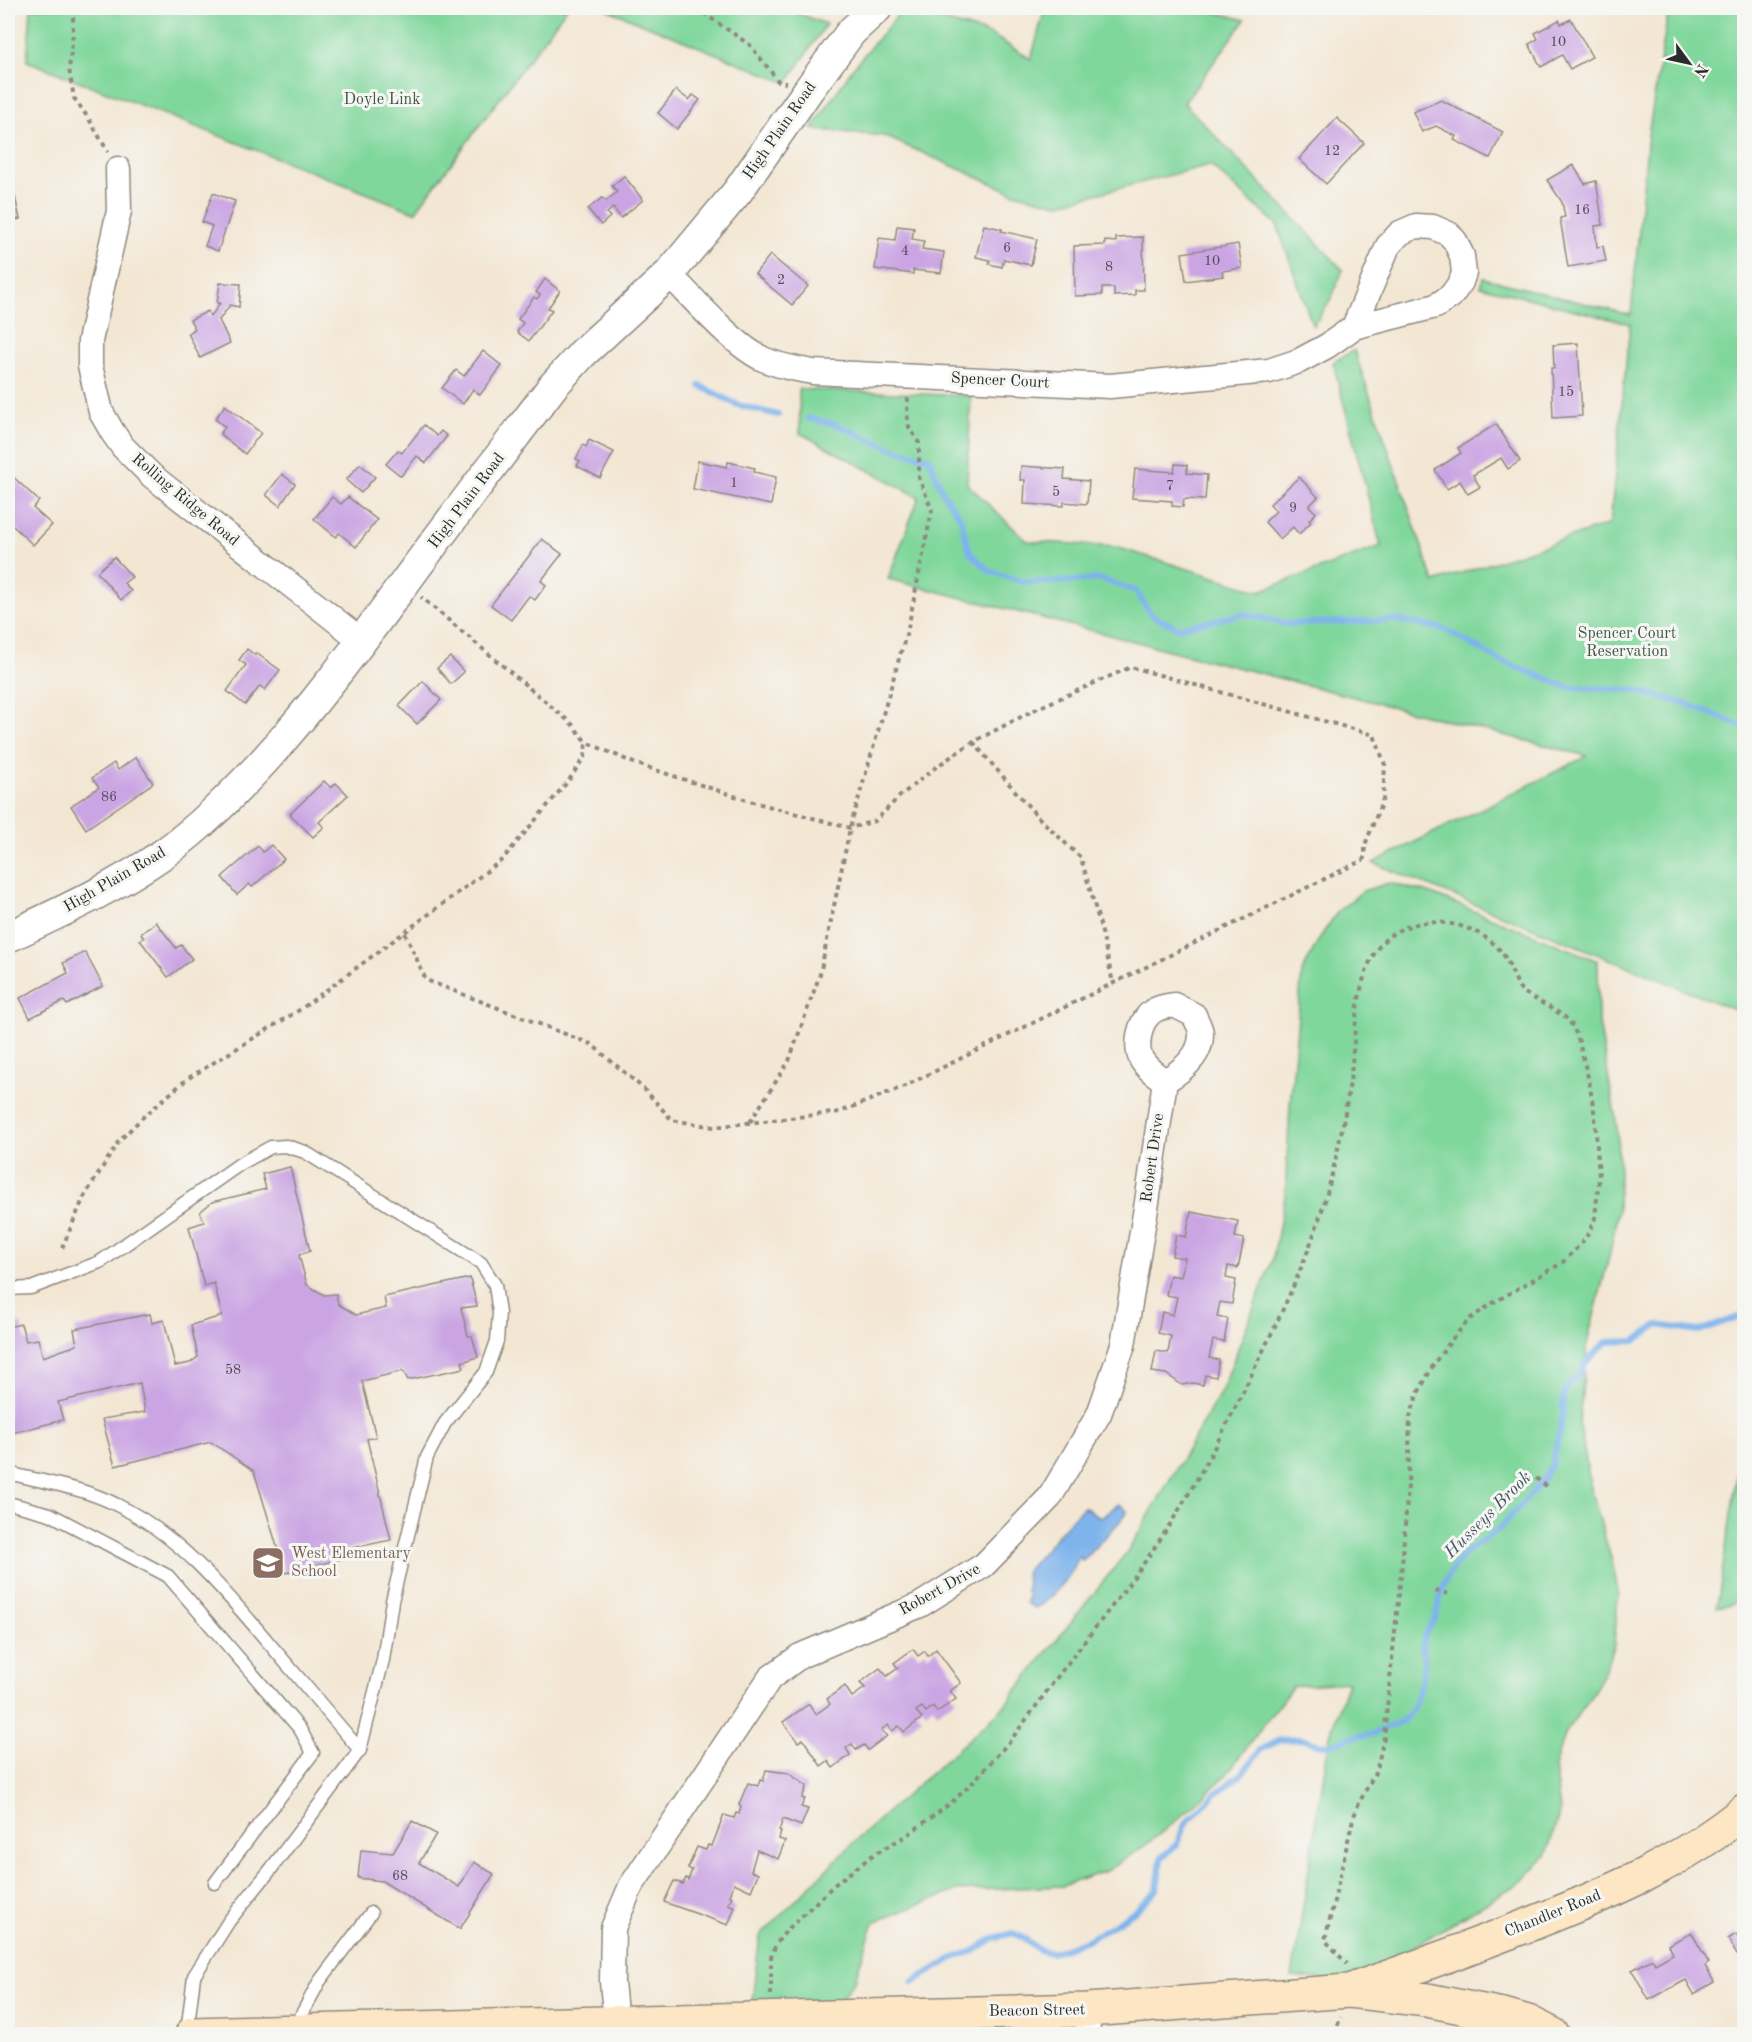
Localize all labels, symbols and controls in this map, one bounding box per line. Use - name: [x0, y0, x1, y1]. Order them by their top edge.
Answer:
- north arrow: [1659, 33, 1719, 93]
- house number: 10: [1550, 35, 1566, 49]
- text: N: [1689, 61, 1710, 80]
- street label: High Plain Road: [740, 79, 820, 183]
- park label: Doyle Link: [343, 92, 421, 108]
- house number: 12: [1324, 144, 1340, 158]
- house number: 16: [1574, 203, 1590, 217]
- house number: 6: [1003, 241, 1011, 255]
- house number: 4: [901, 244, 909, 258]
- house number: 10: [1204, 254, 1220, 268]
- house number: 8: [1105, 260, 1113, 274]
- house number: 2: [777, 273, 785, 287]
- street label: Spencer Court: [950, 370, 1050, 392]
- house number: 15: [1558, 385, 1574, 399]
- street label: High Plain Road: [426, 450, 508, 552]
- street label: Rolling Ridge Road: [128, 451, 242, 549]
- house number: 1: [730, 476, 738, 490]
- house number: 7: [1166, 479, 1174, 493]
- house number: 5: [1052, 485, 1060, 499]
- house number: 9: [1289, 501, 1297, 515]
- park label: Spencer Court Reservation: [1578, 626, 1677, 660]
- house number: 86: [101, 790, 117, 804]
- street label: High Plain Road: [61, 844, 169, 916]
- street label: Robert Drive: [1139, 1112, 1167, 1204]
- house number: 58: [225, 1363, 241, 1377]
- water label: Husseys Brook: [1440, 1468, 1535, 1563]
- school or university icon: West Elementary School: [250, 1545, 286, 1581]
- place label: West Elementary School: [291, 1546, 411, 1580]
- street label: Robert Drive: [897, 1561, 983, 1619]
- house number: 68: [392, 1869, 408, 1883]
- street label: Chandler Road: [1502, 1887, 1604, 1941]
- street label: Beacon Street: [988, 2002, 1086, 2020]

